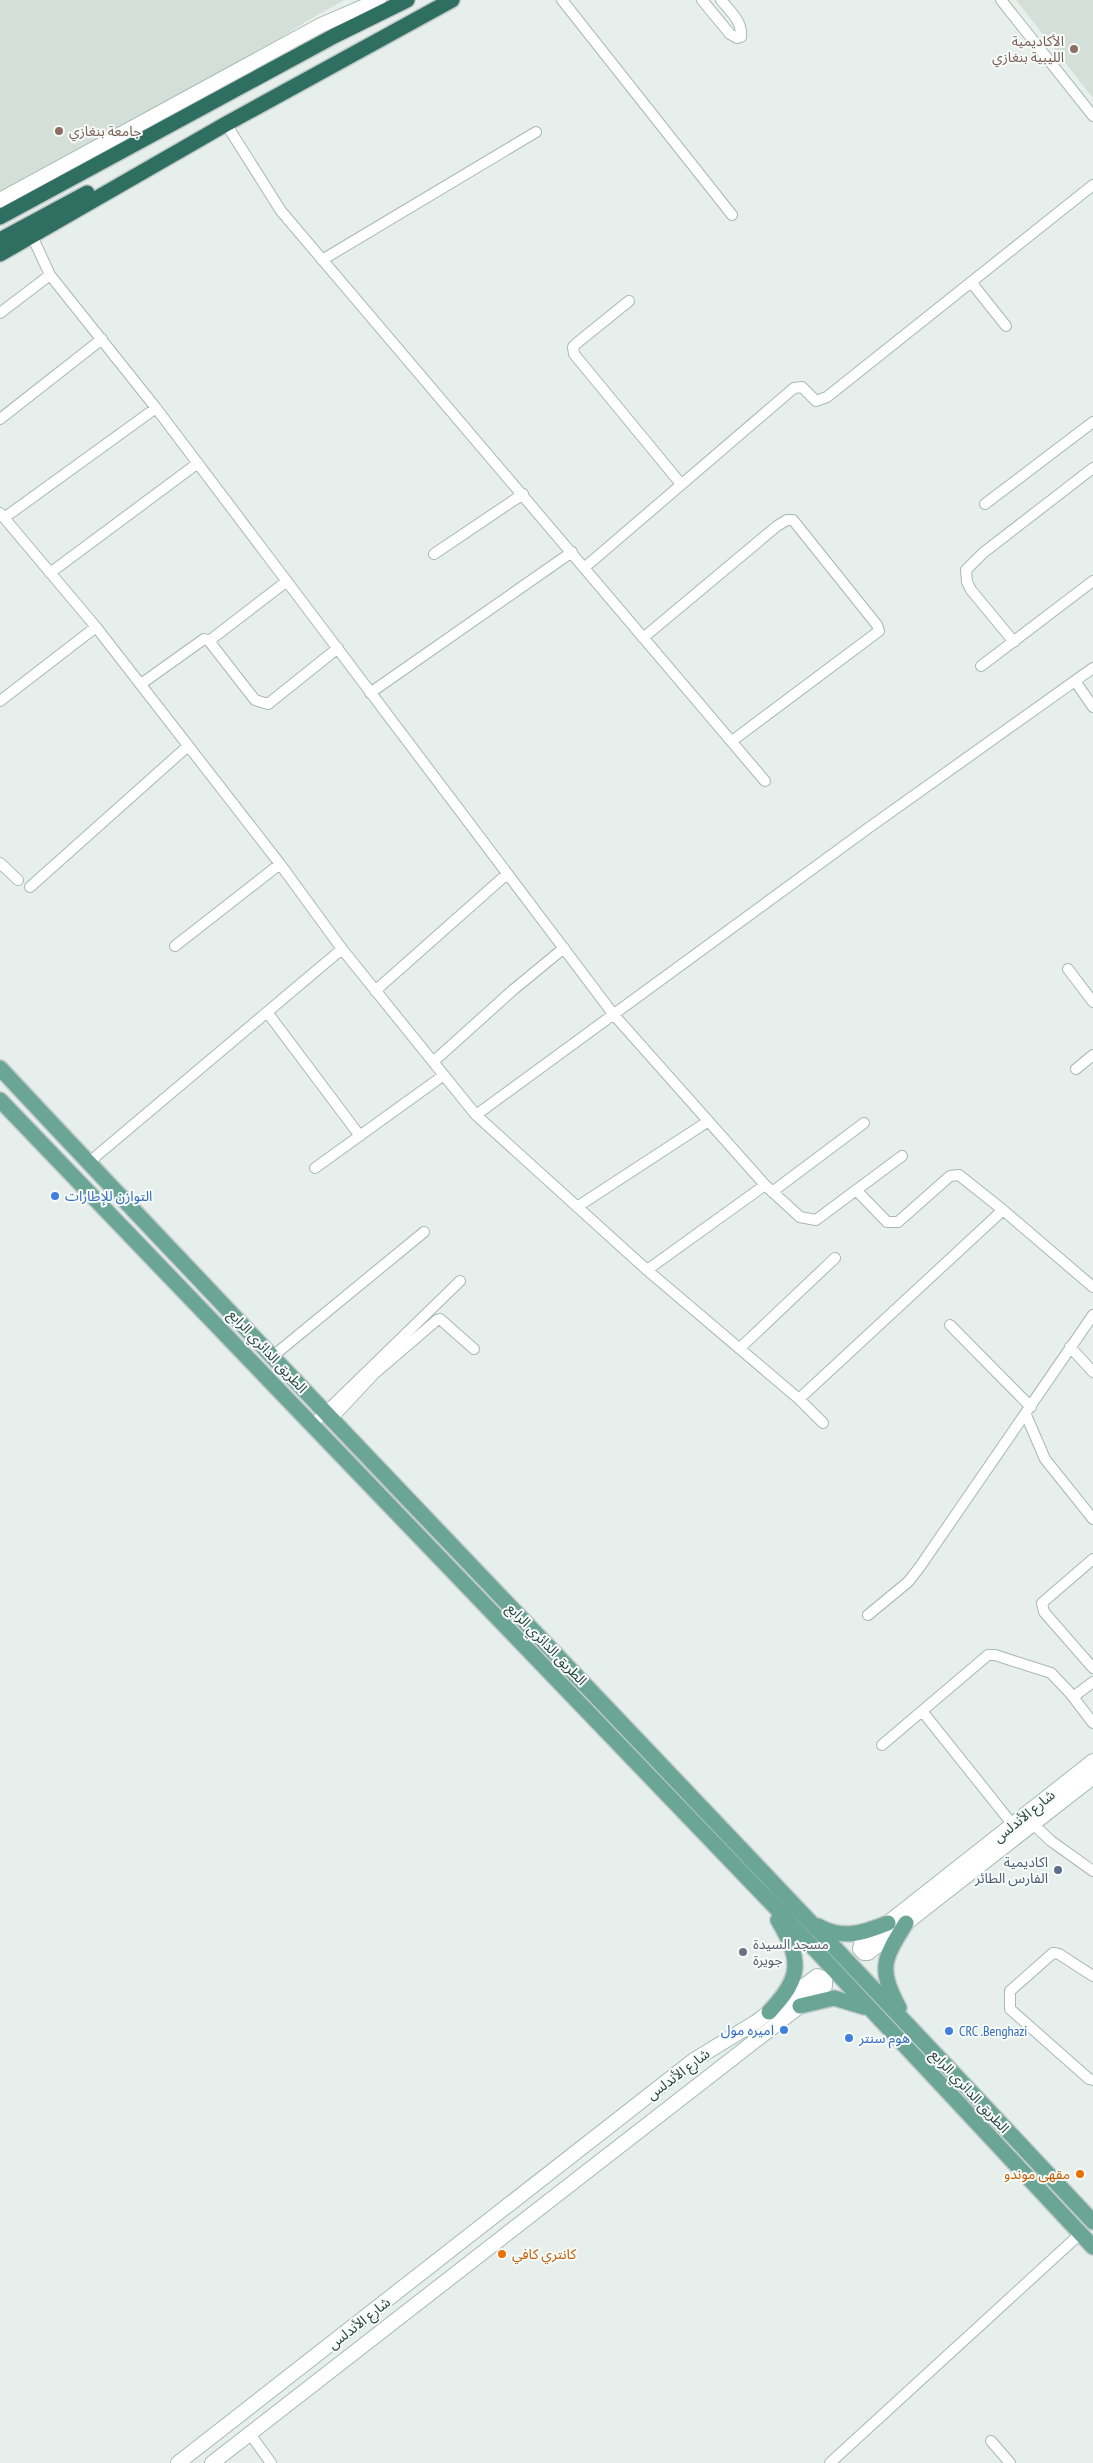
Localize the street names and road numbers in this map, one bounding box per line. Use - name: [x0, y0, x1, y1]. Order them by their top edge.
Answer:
- street label: الطريق الدائري الرابع: [223, 1305, 311, 1398]
- street label: الطريق الدائري الرابع: [501, 1599, 591, 1691]
- street label: شارع الأندلس: [989, 1786, 1060, 1848]
- street label: شارع الأندلس: [643, 2044, 714, 2105]
- street label: الطريق الدائري الرابع: [925, 2045, 1013, 2138]
- street label: شارع الأندلس: [324, 2293, 395, 2355]

